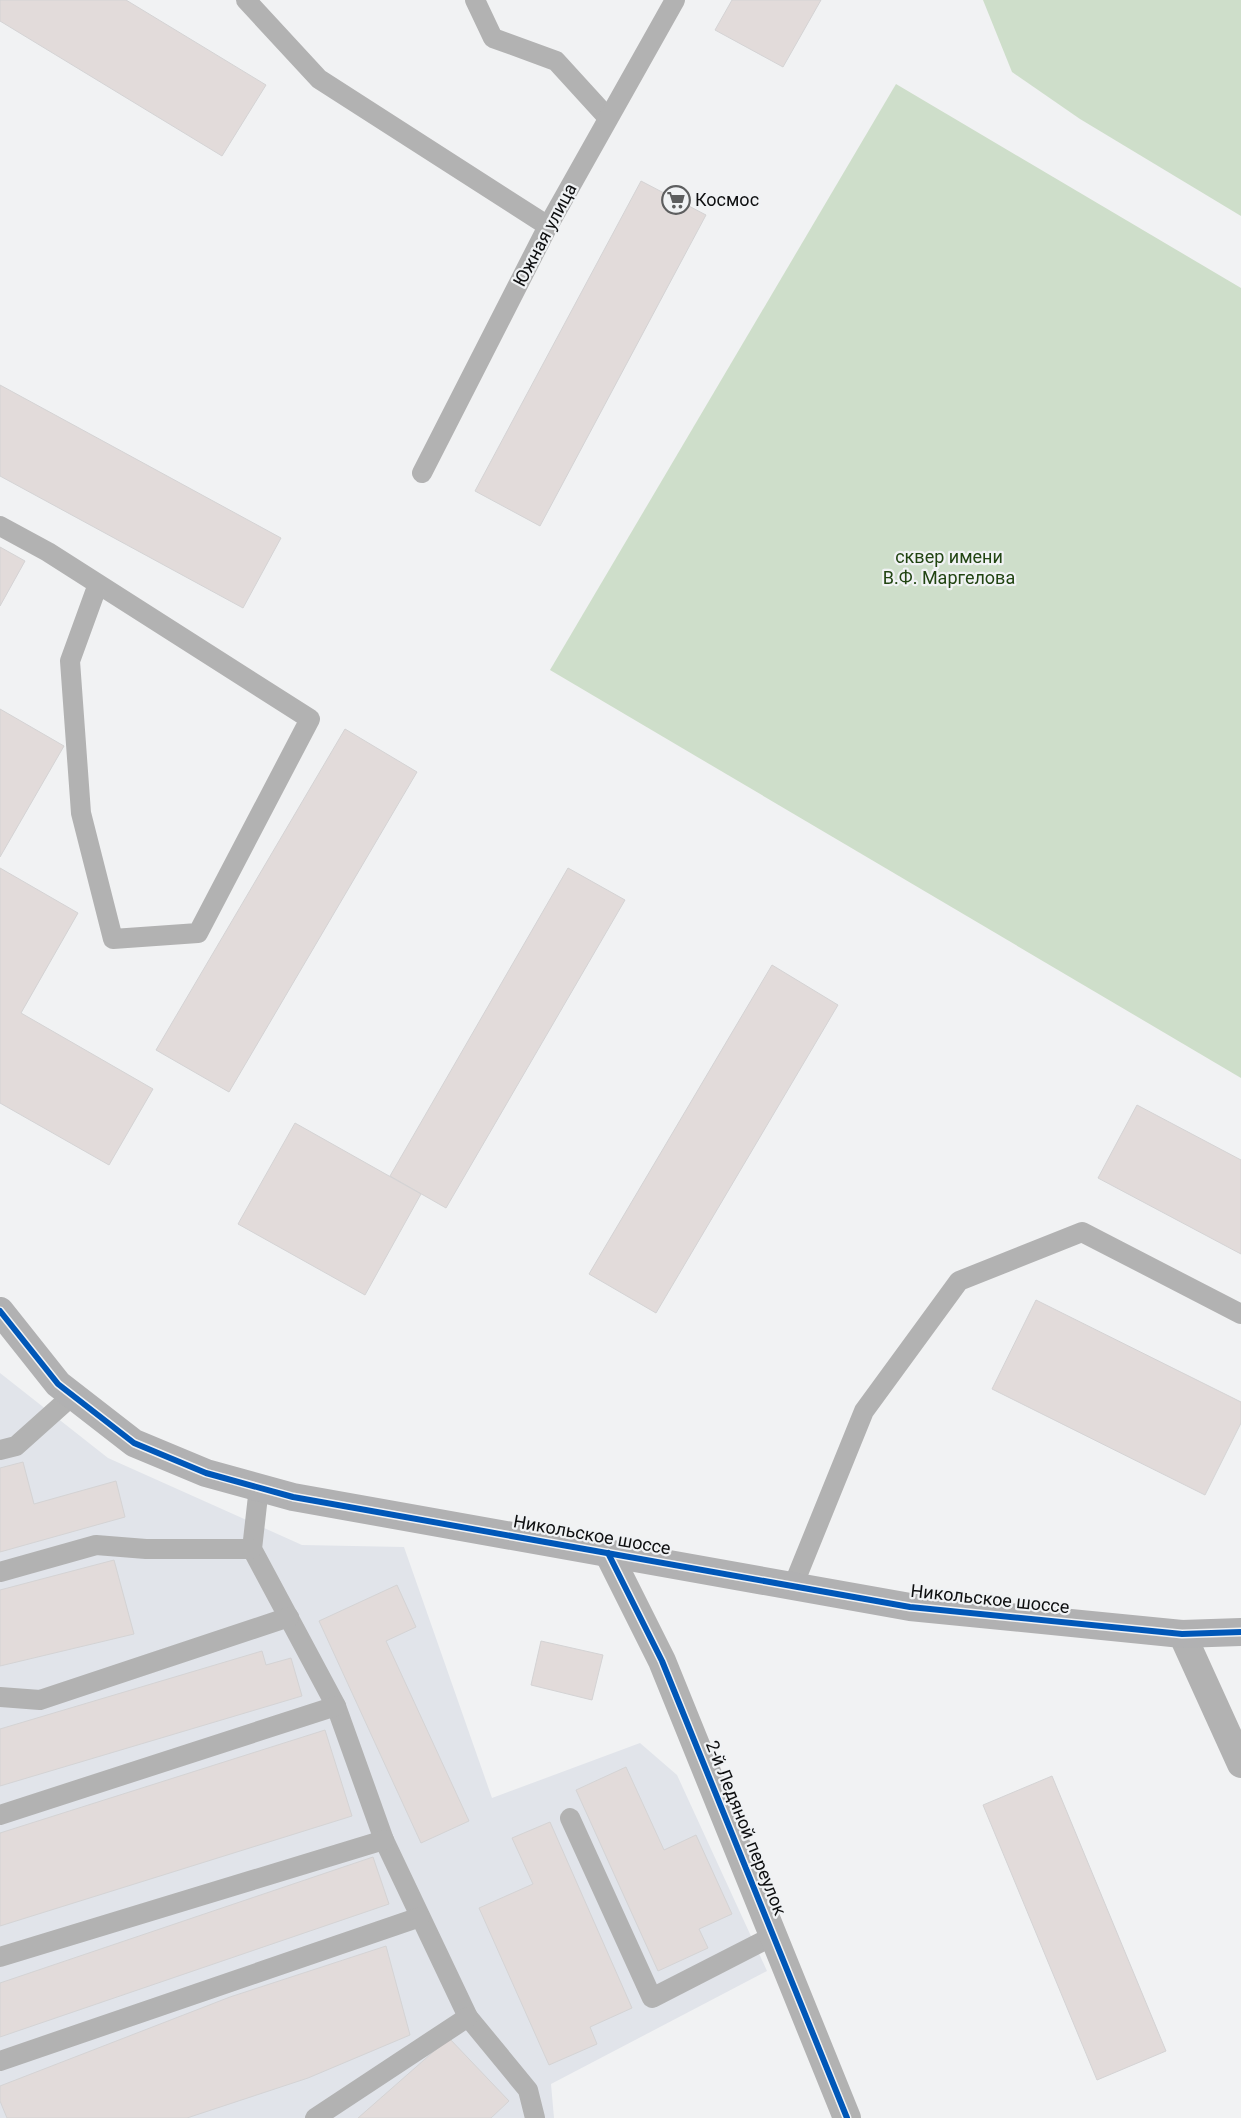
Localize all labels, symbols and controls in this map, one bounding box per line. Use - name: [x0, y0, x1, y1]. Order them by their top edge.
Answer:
- street label: Южная улица: [509, 180, 581, 290]
- supermarket icon: Космос: [661, 185, 691, 215]
- place label: Космос: [695, 189, 759, 210]
- park label: сквер имени В.Ф. Маргелова: [883, 546, 1015, 588]
- street label: Никольское шоссе: [512, 1510, 672, 1559]
- street label: Никольское шоссе: [910, 1580, 1070, 1617]
- street label: 2-й Ледяной переулок: [702, 1737, 791, 1918]

